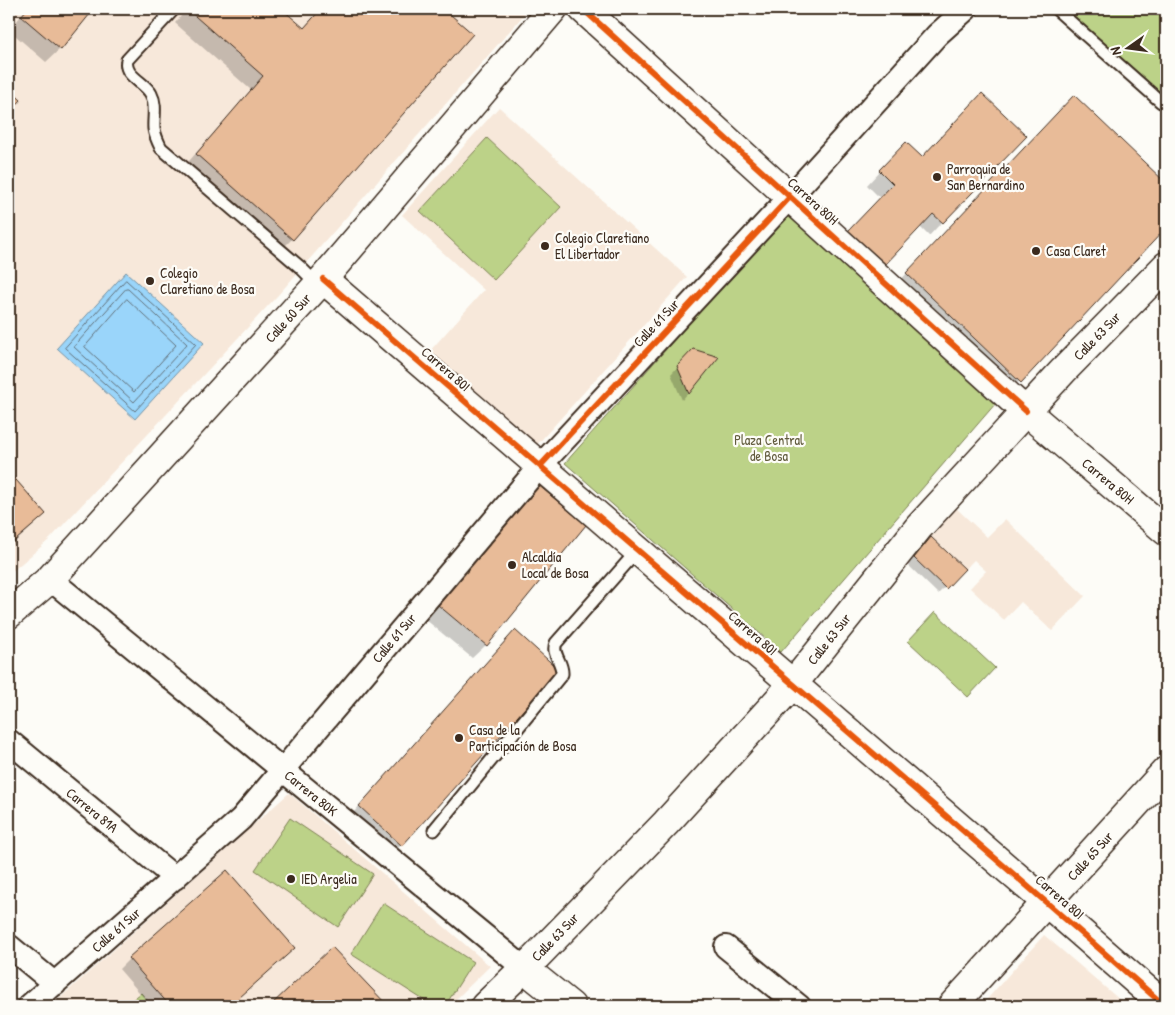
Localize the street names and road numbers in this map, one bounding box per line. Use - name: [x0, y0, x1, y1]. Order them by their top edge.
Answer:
- street label: Carrera 80H: [784, 173, 843, 229]
- street label: Calle 60 Sur: [260, 288, 315, 346]
- street label: Calle 61 Sur: [628, 294, 683, 351]
- street label: Calle 63 Sur: [1069, 307, 1125, 364]
- street label: Carrera 80I: [418, 342, 475, 395]
- street label: Carrera 80H: [1078, 453, 1139, 508]
- street label: Carrera 80I: [725, 606, 782, 659]
- street label: Calle 61 Sur: [367, 608, 420, 666]
- street label: Calle 63 Sur: [803, 609, 855, 668]
- street label: Carrera 80K: [281, 765, 342, 820]
- street label: Carrera 81A: [62, 783, 122, 836]
- street label: Calle 65 Sur: [1062, 827, 1117, 884]
- street label: Carrera 80I: [1032, 870, 1089, 923]
- street label: Calle 61 Sur: [87, 903, 145, 956]
- street label: Calle 63 Sur: [527, 908, 583, 965]

